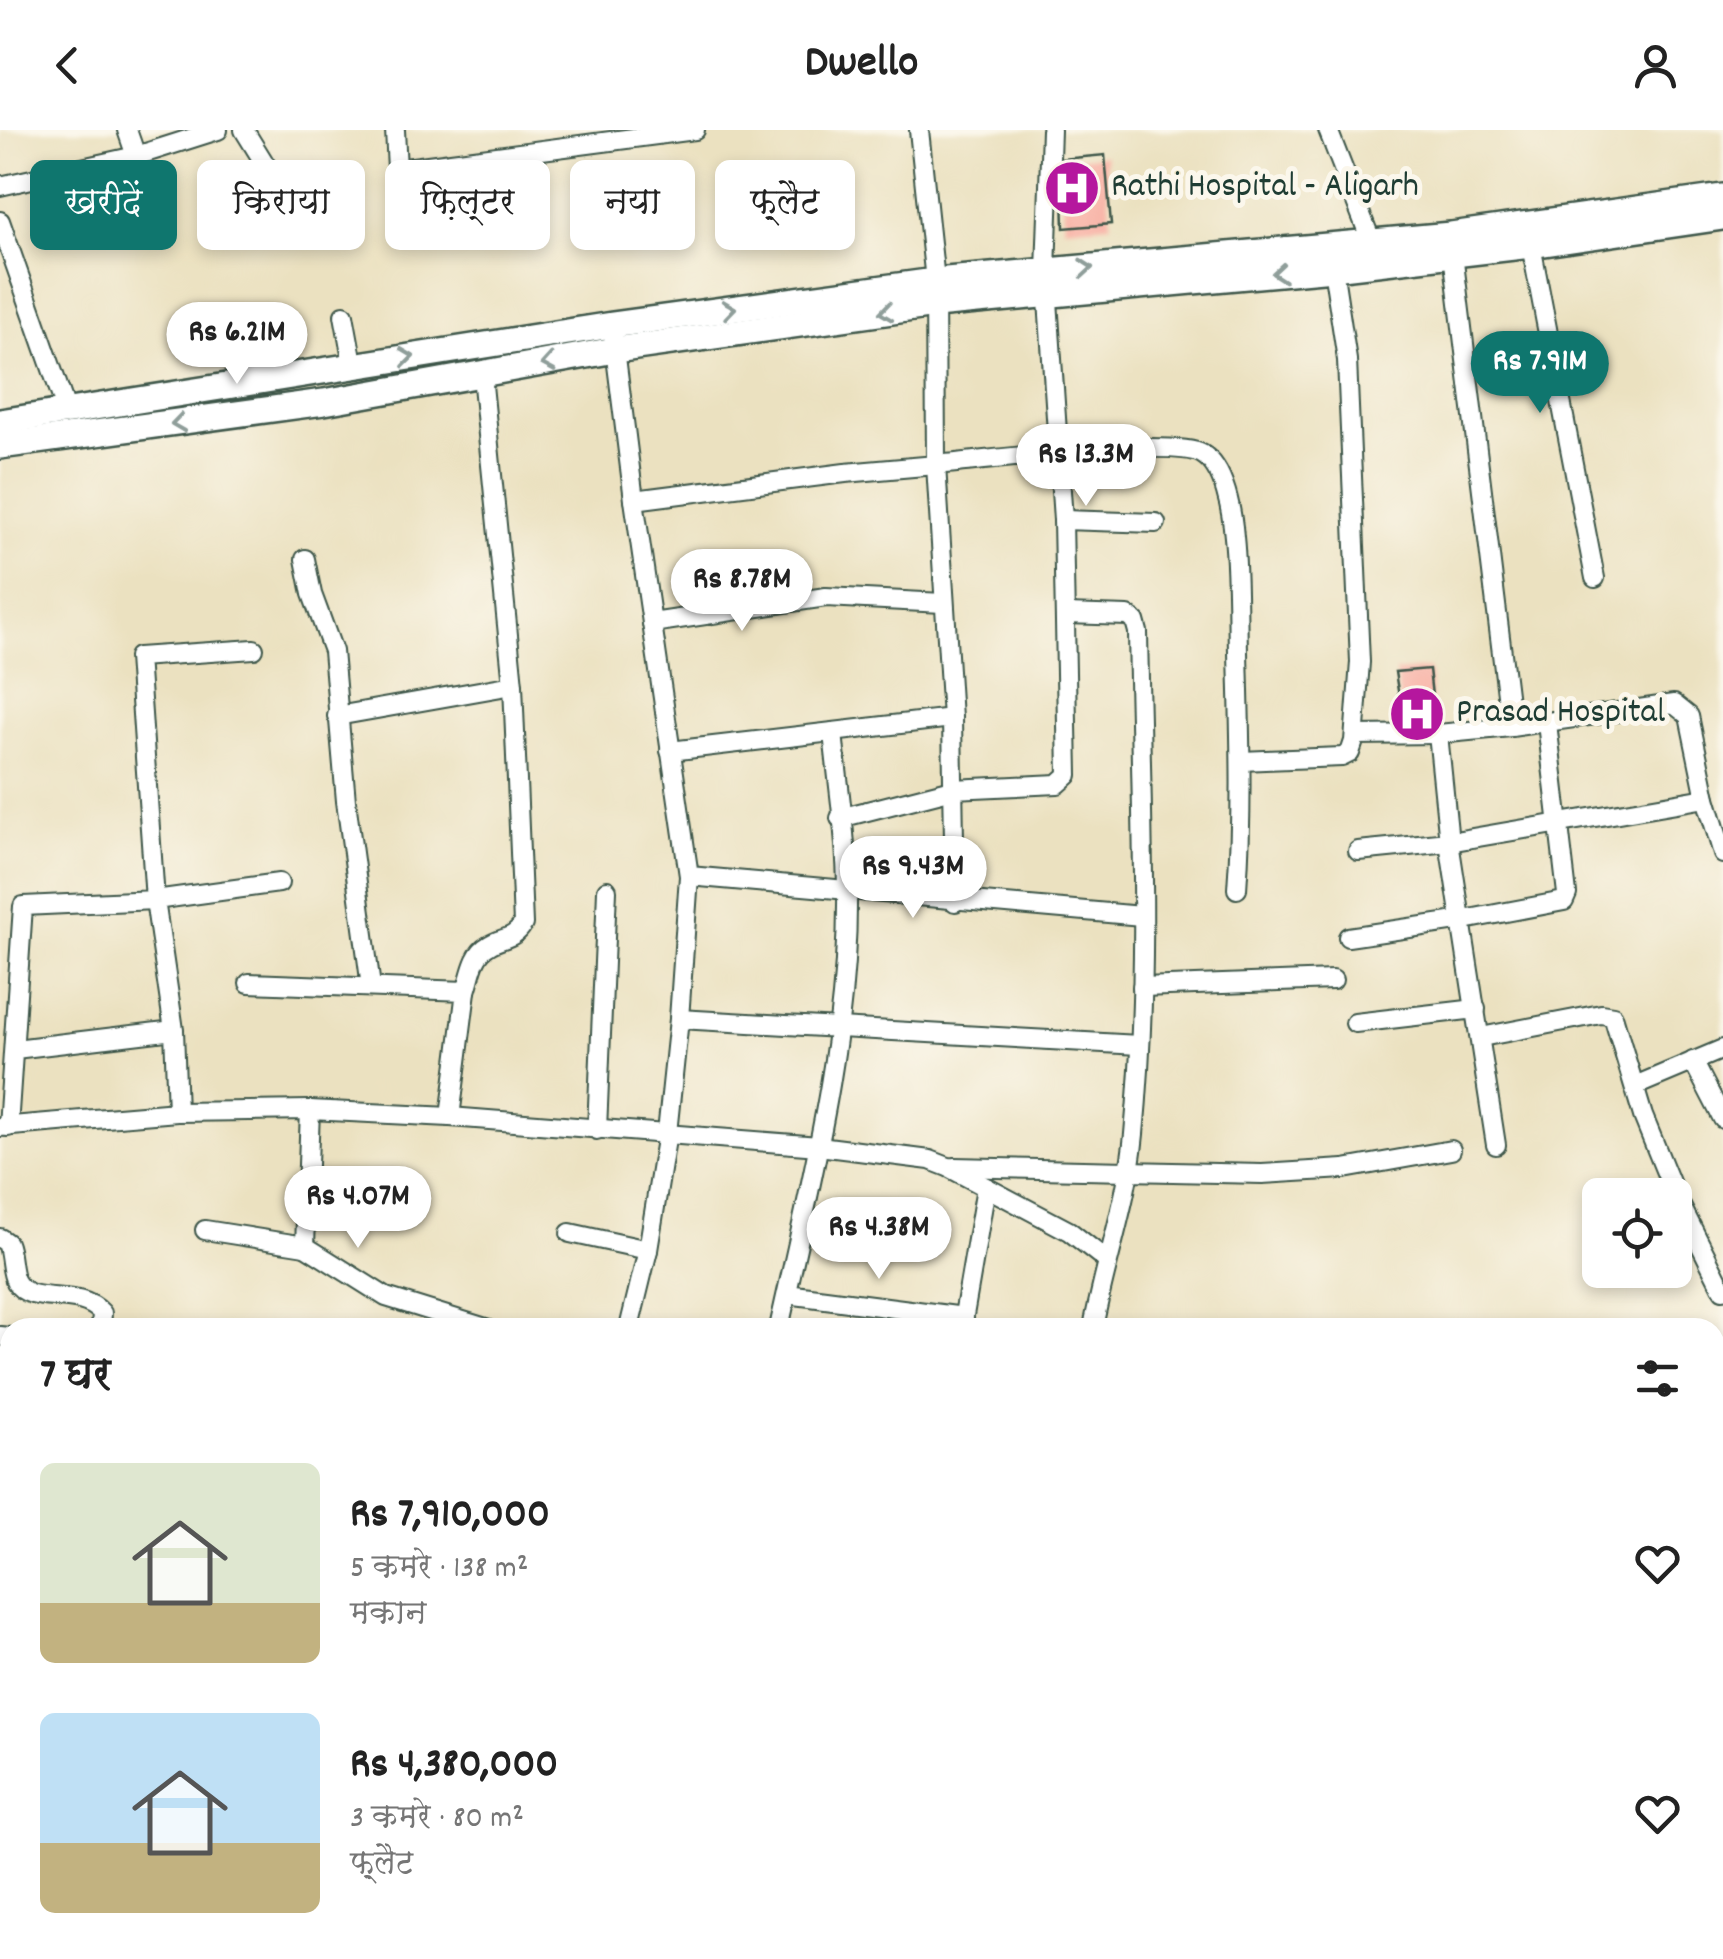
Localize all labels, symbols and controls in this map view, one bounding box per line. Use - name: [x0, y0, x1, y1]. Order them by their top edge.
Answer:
- text: Dwello: [805, 33, 918, 97]
- icon: back: [40, 38, 95, 93]
- icon: person: [1628, 38, 1683, 93]
- hospital icon: Rathi Hospital - Aligarh: [1042, 158, 1102, 218]
- chip: खरीदें: [30, 160, 177, 250]
- chip: किराया: [197, 160, 365, 250]
- chip: फ़िल्टर: [385, 160, 550, 250]
- chip: नया: [570, 160, 695, 250]
- chip: फ़्लैट: [715, 160, 855, 250]
- place label: Rathi Hospital - Aligarh: [1111, 163, 1419, 213]
- one-way arrow: [1079, 257, 1095, 279]
- one-way arrow: [1271, 262, 1287, 283]
- one-way arrow: [721, 299, 737, 320]
- one-way arrow: [878, 301, 894, 322]
- pin: Rs 6.21M: [134, 302, 340, 387]
- text: Rs 6.21M: [188, 311, 286, 357]
- pin: Rs 7.91M: [1437, 331, 1643, 416]
- text: Rs 7.91M: [1493, 340, 1587, 386]
- one-way arrow: [400, 347, 416, 368]
- one-way arrow: [540, 351, 557, 372]
- one-way arrow: [170, 411, 186, 432]
- pin: Rs 13.3M: [983, 424, 1189, 509]
- text: Rs 13.3M: [1038, 433, 1134, 479]
- pin: Rs 8.78M: [639, 549, 845, 634]
- text: Rs 8.78M: [693, 558, 791, 604]
- hospital icon: Prasad Hospital: [1387, 684, 1447, 744]
- place label: Prasad Hospital: [1456, 689, 1665, 739]
- pin: Rs 9.43M: [810, 836, 1016, 921]
- text: Rs 9.43M: [862, 845, 964, 891]
- pin: Rs 4.07M: [255, 1166, 461, 1251]
- text: Rs 4.07M: [306, 1175, 410, 1221]
- map controls: [1582, 1178, 1692, 1288]
- button: locate: [1582, 1178, 1692, 1288]
- pin: Rs 4.38M: [776, 1197, 982, 1282]
- text: Rs 4.38M: [829, 1206, 929, 1252]
- text: 7 घर: [40, 1348, 111, 1408]
- icon: filters: [1630, 1351, 1685, 1406]
- text: Rs 7,910,000: [350, 1487, 550, 1547]
- icon: home: [120, 1503, 240, 1623]
- icon: heart: [1630, 1536, 1685, 1591]
- text: 5 कमरे · 138 m²: [350, 1547, 528, 1593]
- text: मकान: [350, 1593, 426, 1639]
- text: Rs 4,380,000: [350, 1737, 558, 1797]
- icon: home: [120, 1753, 240, 1873]
- icon: heart: [1630, 1786, 1685, 1841]
- text: 3 कमरे · 80 m²: [350, 1797, 524, 1843]
- text: फ़्लैट: [350, 1843, 413, 1889]

